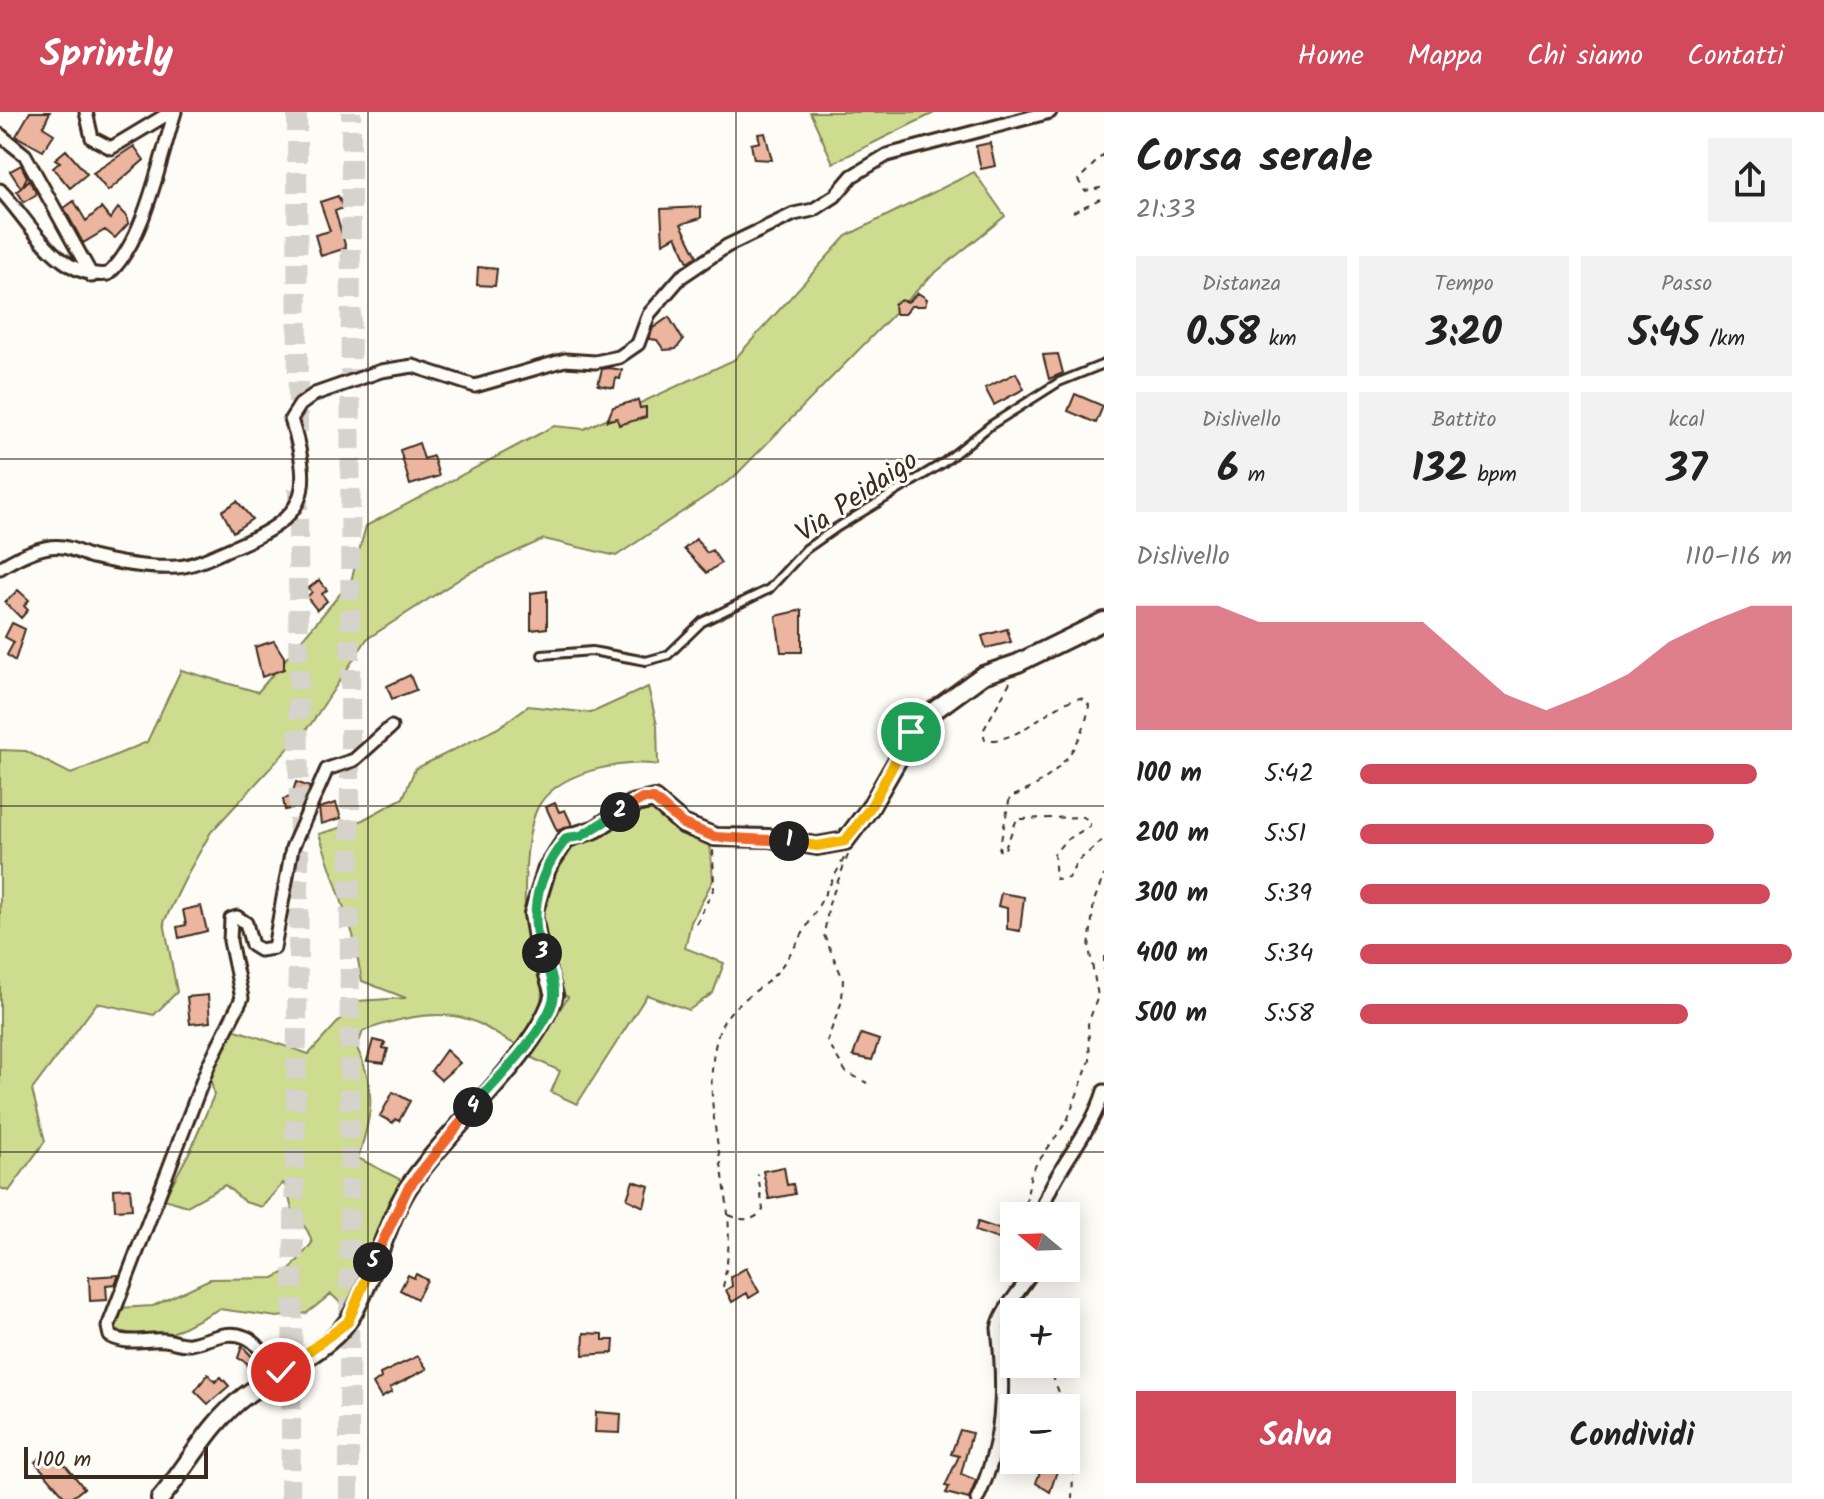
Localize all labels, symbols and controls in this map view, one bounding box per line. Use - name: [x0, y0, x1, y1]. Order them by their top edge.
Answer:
- text: Sprintly: [40, 26, 173, 86]
- text: Home: [1297, 34, 1364, 79]
- text: Mappa: [1408, 34, 1483, 79]
- text: Chi siamo: [1527, 34, 1643, 79]
- text: Contatti: [1687, 34, 1784, 79]
- text: Corsa serale: [1136, 124, 1373, 194]
- button: share: [1708, 138, 1792, 222]
- text: 21:33: [1136, 189, 1195, 231]
- text: Distanza: [1202, 267, 1281, 302]
- text: Tempo: [1434, 267, 1494, 302]
- text: Passo: [1661, 267, 1712, 302]
- text: 0.58: [1186, 302, 1260, 366]
- text: 3:20: [1426, 302, 1502, 366]
- text: 5:45: [1628, 302, 1701, 366]
- text: km: [1260, 322, 1297, 357]
- text: /km: [1701, 322, 1745, 357]
- text: Dislivello: [1202, 403, 1281, 438]
- text: Battito: [1431, 403, 1497, 438]
- text: kcal: [1669, 403, 1705, 438]
- text: 6: [1217, 438, 1239, 502]
- text: 132: [1411, 438, 1468, 502]
- text: 37: [1666, 438, 1707, 502]
- street label: Via Peidaigo: [787, 439, 928, 555]
- text: m: [1239, 458, 1265, 493]
- text: bpm: [1468, 458, 1517, 493]
- text: Dislivello: [1136, 536, 1230, 578]
- text: 110–116 m: [1685, 536, 1792, 578]
- pin: [877, 698, 945, 766]
- icon: arrive: [889, 710, 933, 754]
- text: 100 m: [1136, 753, 1202, 795]
- text: 5:42: [1264, 753, 1314, 795]
- pin: 2: [600, 792, 640, 832]
- text: 2: [614, 794, 626, 829]
- text: 200 m: [1136, 813, 1209, 855]
- text: 5:51: [1264, 813, 1306, 855]
- pin: 1: [769, 821, 809, 861]
- text: 1: [786, 823, 792, 858]
- text: 300 m: [1136, 873, 1208, 915]
- text: 5:39: [1264, 873, 1312, 915]
- pin: 3: [522, 933, 562, 973]
- text: 400 m: [1136, 933, 1208, 975]
- text: 5:34: [1264, 933, 1314, 975]
- text: 3: [536, 935, 548, 970]
- text: 500 m: [1136, 993, 1207, 1035]
- text: 5:58: [1264, 993, 1314, 1035]
- pin: 4: [453, 1087, 493, 1127]
- text: 4: [467, 1089, 479, 1124]
- north arrow: [1000, 1202, 1080, 1282]
- map controls: [1000, 1202, 1080, 1474]
- pin: 5: [353, 1242, 393, 1282]
- text: 5: [367, 1244, 379, 1279]
- button: +: [1000, 1298, 1080, 1378]
- pin: [247, 1338, 315, 1406]
- icon: check: [259, 1350, 303, 1394]
- button: Salva: [1136, 1391, 1456, 1483]
- button: Condividi: [1472, 1391, 1792, 1483]
- button: −: [1000, 1394, 1080, 1474]
- scale bar: [24, 1443, 208, 1479]
- text: 100 m: [36, 1443, 91, 1478]

